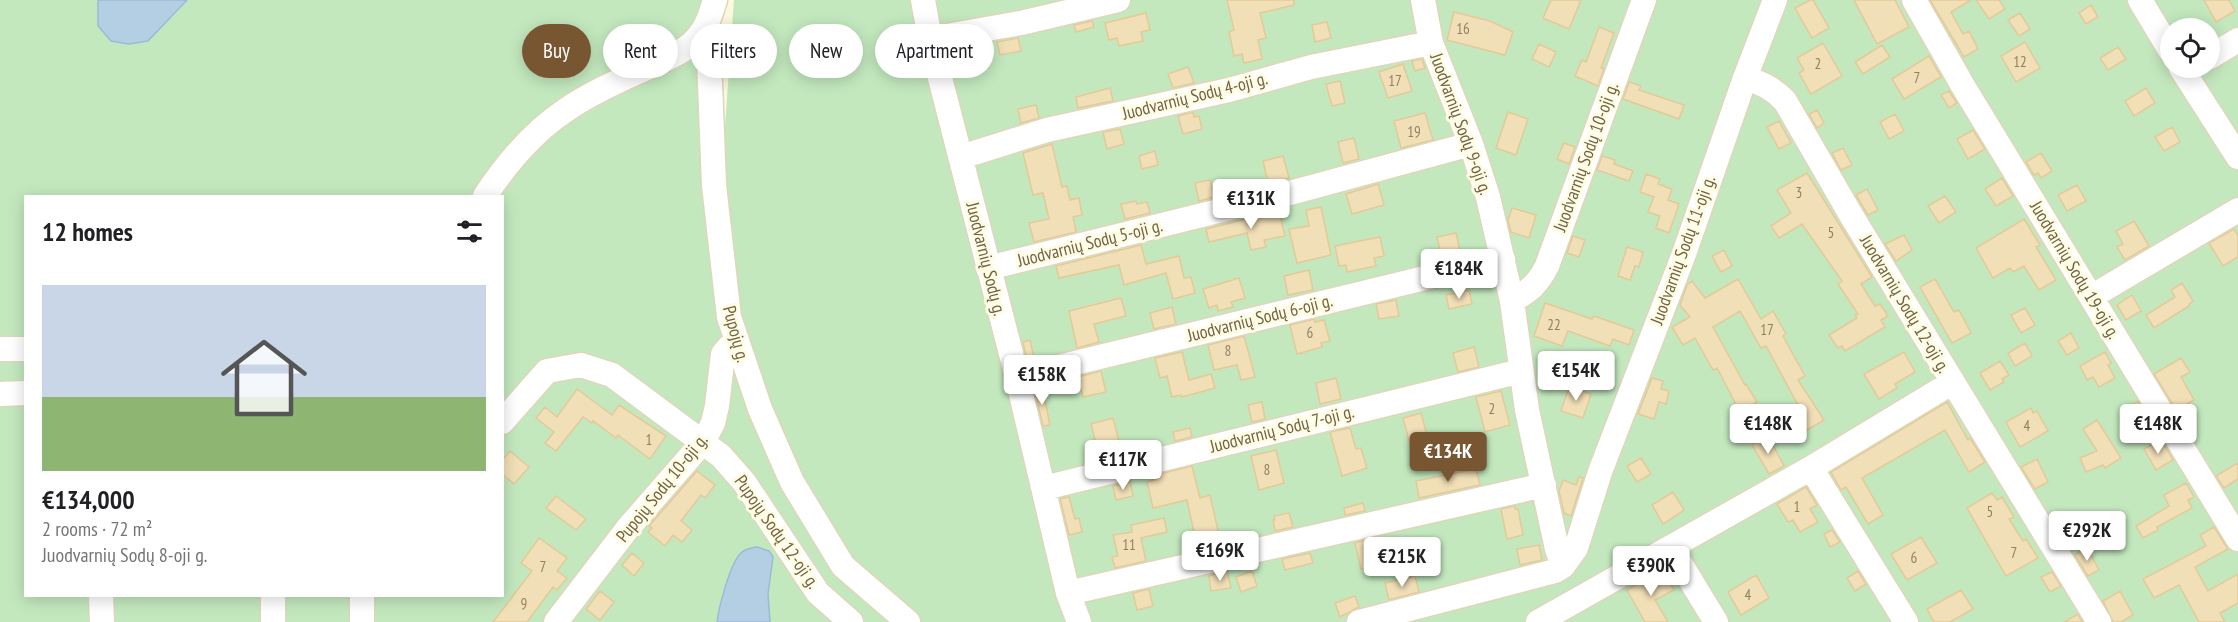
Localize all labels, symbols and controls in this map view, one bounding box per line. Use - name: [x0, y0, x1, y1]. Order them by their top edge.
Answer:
- map controls: [2160, 18, 2220, 78]
- button: locate: [2160, 18, 2220, 78]
- house number: 16: [1456, 19, 1470, 38]
- chip: Buy: [522, 24, 591, 78]
- chip: Rent: [603, 24, 678, 78]
- chip: Filters: [690, 24, 777, 78]
- chip: New: [789, 24, 863, 78]
- chip: Apartment: [875, 24, 994, 78]
- street label: Juodvarnių Sodų 9-oji g.: [1425, 49, 1498, 198]
- house number: 12: [2013, 52, 2027, 71]
- house number: 2: [1815, 54, 1821, 73]
- street label: Juodvarnių Sodų 4-oji g.: [1119, 66, 1270, 125]
- house number: 7: [1914, 68, 1920, 87]
- house number: 17: [1388, 71, 1402, 90]
- street label: Juodvarnių Sodų 10-oji g.: [1548, 79, 1623, 235]
- house number: 19: [1407, 122, 1421, 141]
- street label: Juodvarnių Sodų 11-oji g.: [1645, 172, 1720, 328]
- pin: €131K: [1209, 179, 1293, 230]
- house number: 3: [1796, 183, 1802, 202]
- text: €131K: [1227, 185, 1275, 211]
- street label: Juodvarnių Sodų 19-oji g.: [2025, 196, 2126, 343]
- street label: Juodvarnių Sodų g.: [961, 199, 1012, 318]
- street label: Juodvarnių Sodų 5-oji g.: [1014, 213, 1165, 272]
- text: 12 homes: [42, 215, 133, 248]
- icon: filters: [453, 215, 486, 248]
- house number: 5: [1828, 223, 1834, 242]
- street label: Juodvarnių Sodų 12-oji g.: [1855, 230, 1956, 377]
- pin: €184K: [1417, 249, 1501, 300]
- text: €184K: [1435, 255, 1483, 281]
- street label: Juodvarnių Sodų 6-oji g.: [1185, 290, 1335, 346]
- street label: Pupojų g.: [718, 303, 755, 365]
- house number: 22: [1547, 315, 1561, 334]
- house number: 17: [1760, 320, 1774, 339]
- icon: home: [210, 324, 318, 432]
- house number: 6: [1307, 324, 1313, 342]
- house number: 8: [1225, 341, 1231, 360]
- pin: €154K: [1534, 351, 1618, 402]
- pin: €158K: [1000, 355, 1084, 406]
- text: €154K: [1552, 357, 1600, 383]
- text: €158K: [1018, 361, 1066, 387]
- street label: Juodvarnių Sodų 7-oji g.: [1206, 399, 1356, 458]
- house number: 2: [1489, 399, 1495, 418]
- pin: €148K: [1726, 404, 1810, 455]
- pin: €148K: [2116, 404, 2200, 455]
- text: €148K: [1744, 410, 1792, 436]
- text: €148K: [2134, 410, 2182, 436]
- house number: 4: [2024, 416, 2031, 435]
- street label: Pupojų Sodų 10-oji g.: [611, 429, 712, 547]
- house number: 1: [646, 430, 652, 449]
- pin: €134K: [1406, 432, 1490, 483]
- text: €134K: [1424, 438, 1472, 464]
- pin: €117K: [1081, 440, 1165, 491]
- text: €117K: [1099, 446, 1147, 472]
- house number: 8: [1264, 460, 1270, 479]
- street label: Pupojų Sodų 12-oji g.: [730, 471, 825, 593]
- text: €134,000: [42, 483, 135, 516]
- house number: 1: [1794, 497, 1800, 516]
- house number: 5: [1987, 502, 1993, 521]
- pin: €292K: [2045, 511, 2129, 562]
- text: 2 rooms · 72 m²: [42, 516, 152, 542]
- text: €292K: [2063, 517, 2111, 543]
- pin: €169K: [1178, 531, 1262, 582]
- house number: 11: [1122, 535, 1136, 554]
- text: €169K: [1196, 537, 1244, 563]
- pin: €215K: [1360, 537, 1444, 588]
- text: Juodvarnių Sodų 8-oji g.: [42, 542, 207, 568]
- text: €215K: [1378, 543, 1426, 569]
- house number: 7: [2011, 543, 2017, 562]
- pin: €390K: [1609, 546, 1693, 597]
- house number: 6: [1911, 548, 1918, 567]
- text: €390K: [1627, 552, 1675, 578]
- house number: 7: [540, 557, 546, 576]
- house number: 4: [1745, 585, 1752, 604]
- house number: 9: [521, 594, 527, 613]

